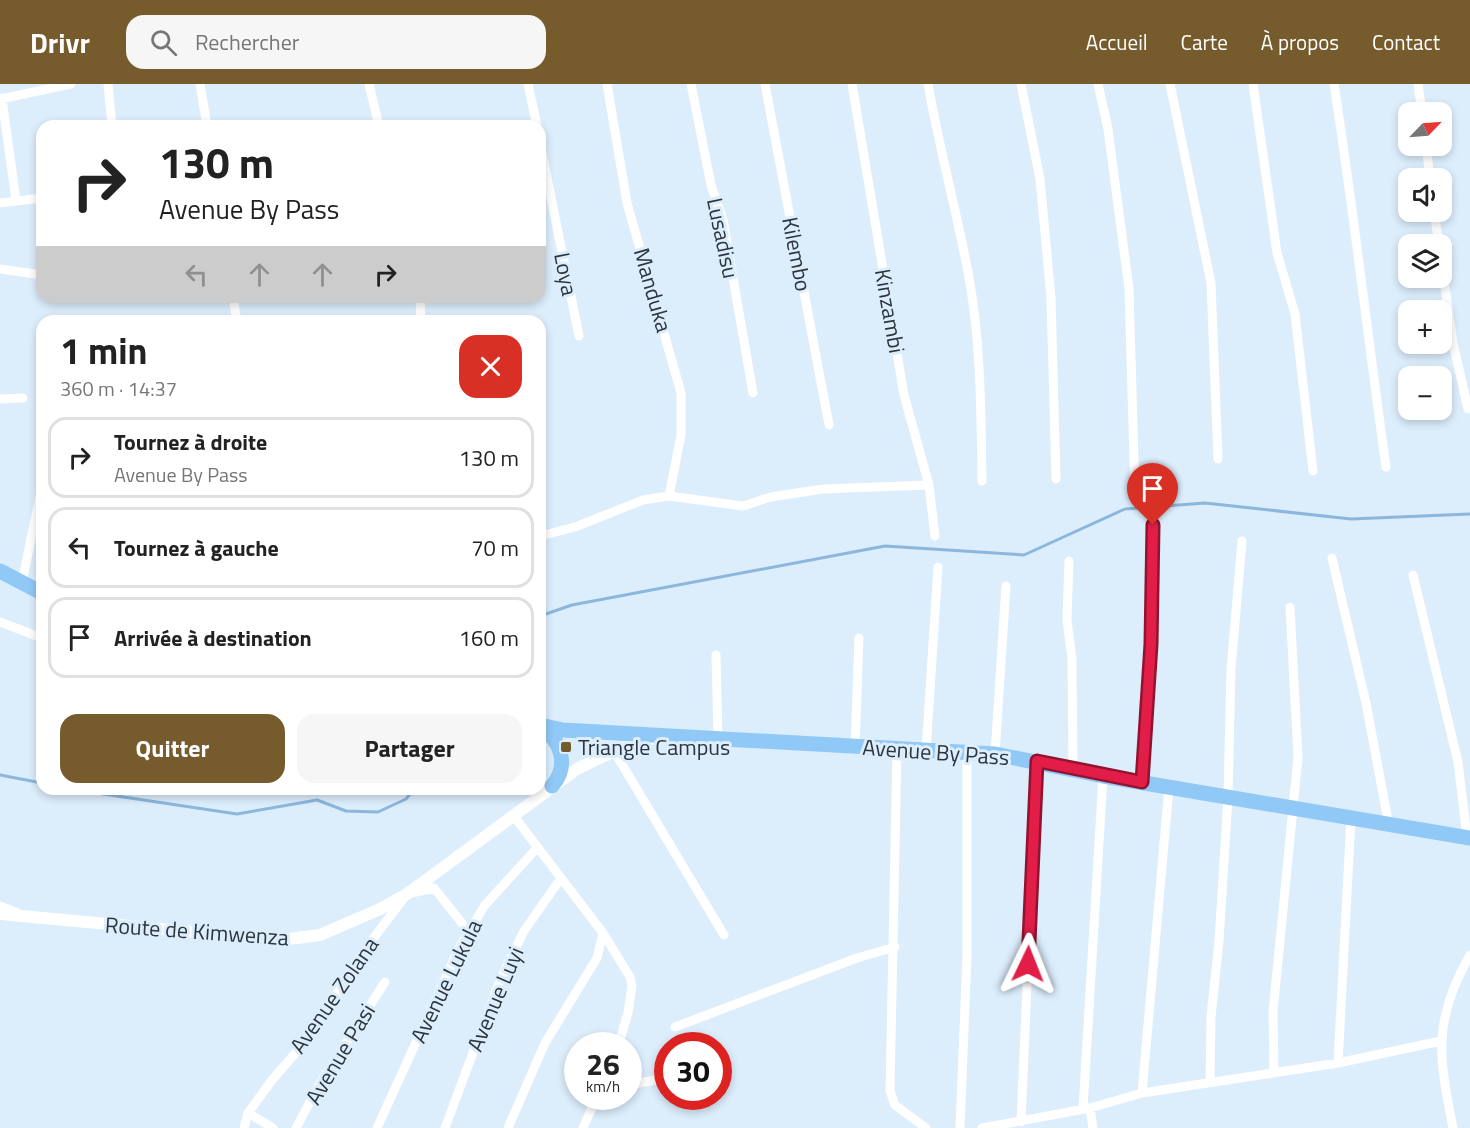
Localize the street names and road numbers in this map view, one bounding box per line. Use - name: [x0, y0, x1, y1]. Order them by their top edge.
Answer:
- street label: Lusadisu: [698, 194, 748, 282]
- street label: Kilembo: [773, 214, 821, 294]
- street label: Manduka: [625, 244, 681, 336]
- street label: Loya: [545, 250, 587, 298]
- street label: Kinzambi: [866, 266, 914, 356]
- street label: Avenue By Pass: [861, 730, 1011, 774]
- street label: Route de Kimwenza: [104, 908, 290, 954]
- street label: Avenue Lukula: [401, 913, 491, 1049]
- street label: Avenue Zolana: [281, 930, 387, 1060]
- street label: Avenue Luyi: [458, 941, 532, 1057]
- street label: Avenue Pasi: [296, 997, 384, 1111]

